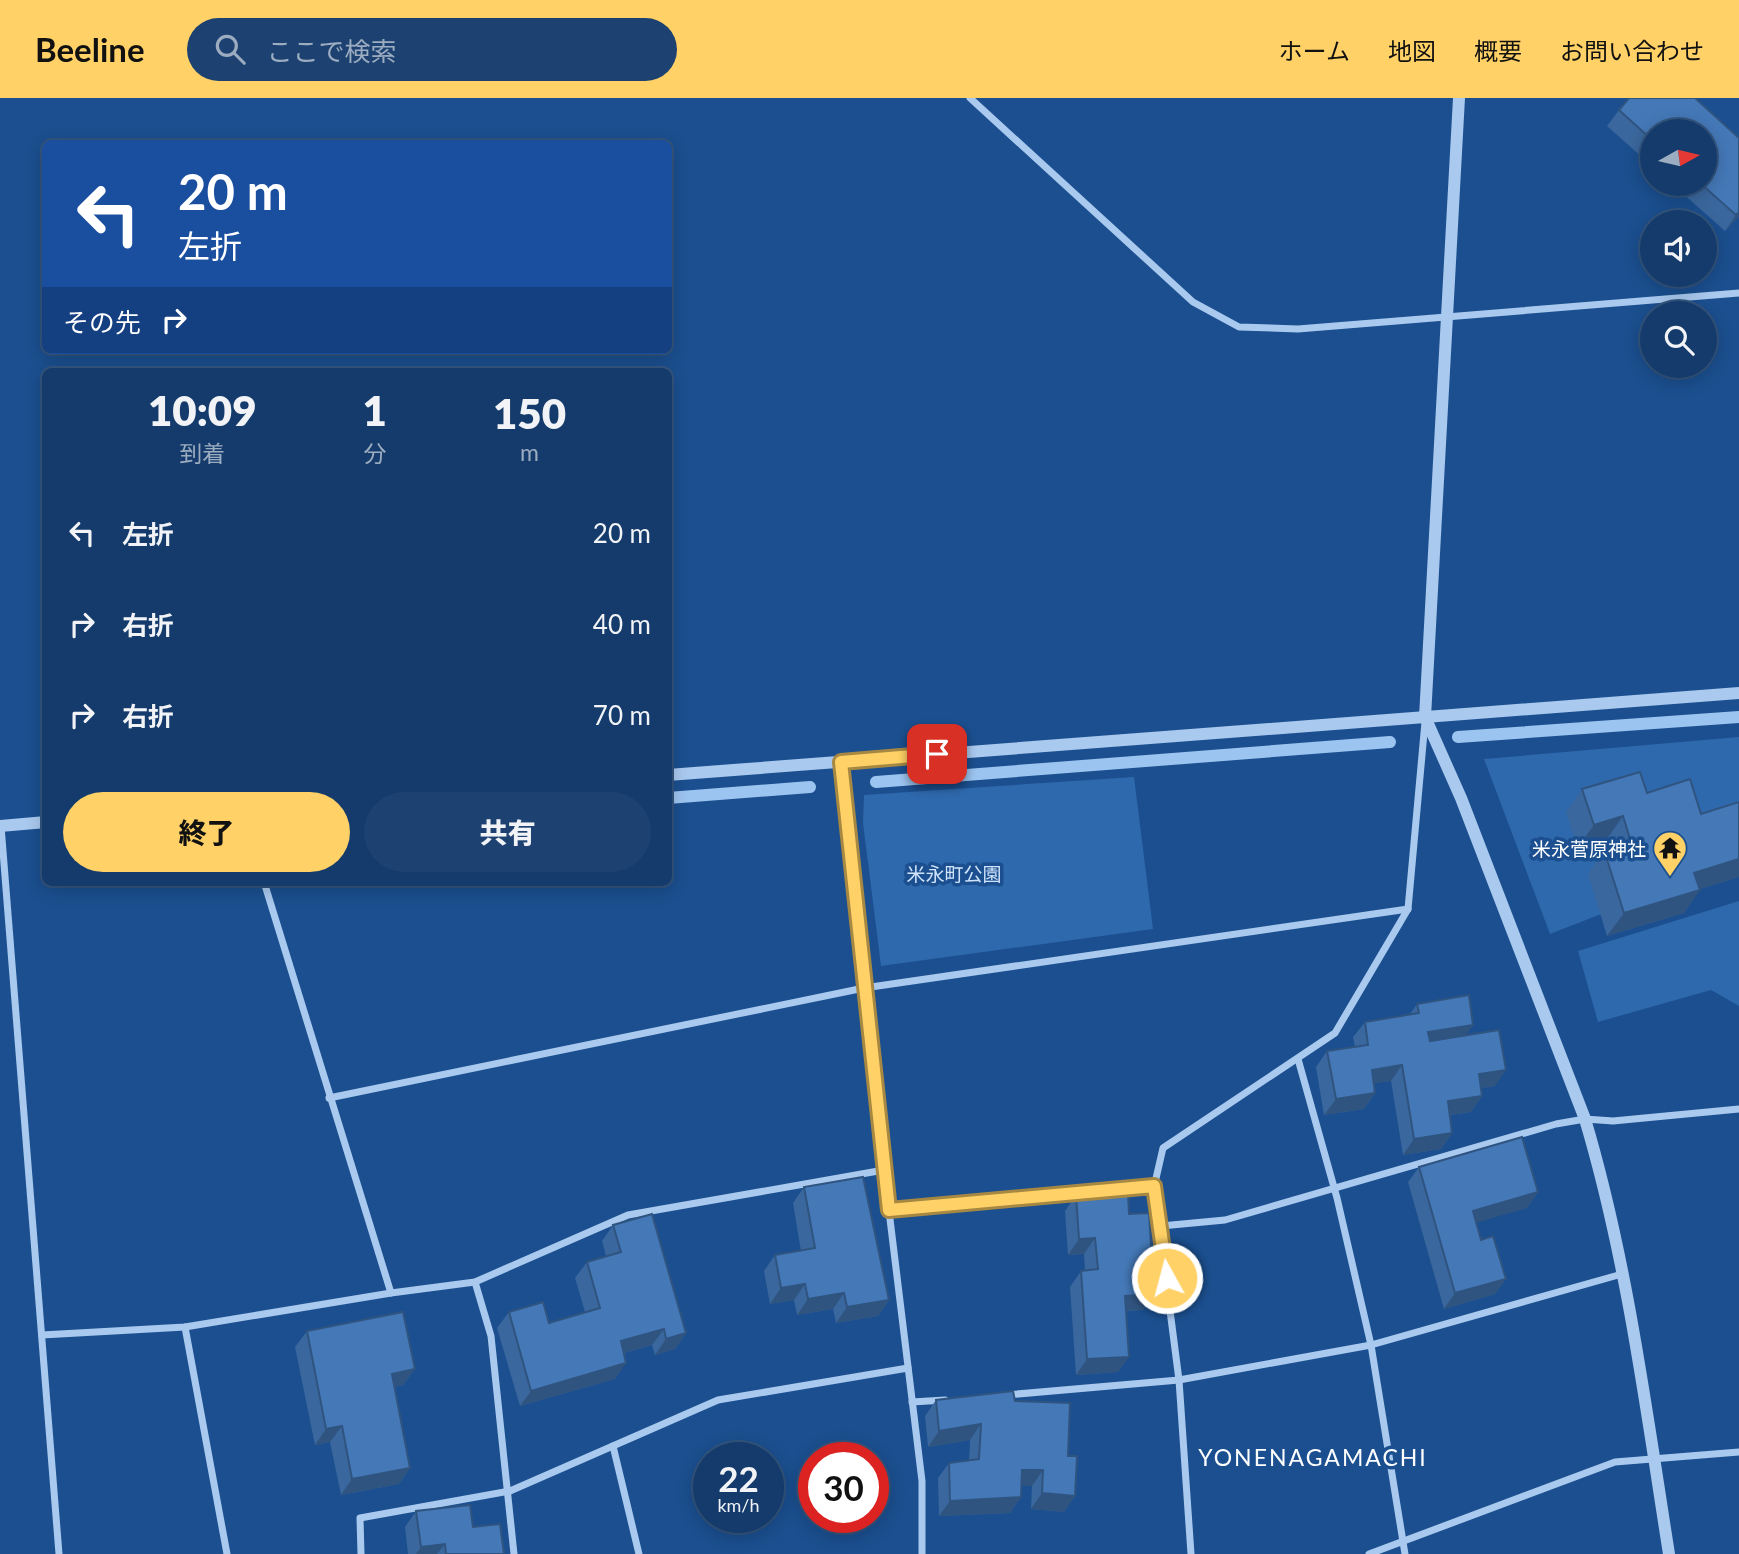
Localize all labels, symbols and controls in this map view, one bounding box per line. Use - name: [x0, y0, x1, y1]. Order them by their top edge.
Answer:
- search box: [187, 18, 677, 81]
- text: Beeline: [35, 29, 145, 69]
- icon: search: [211, 30, 249, 68]
- text: ここで検索: [267, 35, 397, 67]
- text: ホーム: [1279, 36, 1350, 65]
- text: 地図: [1388, 36, 1436, 65]
- text: 概要: [1474, 36, 1522, 65]
- text: お問い合わせ: [1560, 36, 1704, 65]
- north arrow: [1640, 119, 1717, 196]
- map controls: [1640, 119, 1717, 378]
- text: 20 m: [178, 162, 288, 220]
- icon: left: [63, 168, 154, 259]
- button: sound: [1640, 210, 1717, 287]
- text: 左折: [178, 226, 242, 265]
- icon: right: [155, 301, 193, 339]
- button: search: [1640, 301, 1717, 378]
- text: その先: [63, 306, 141, 338]
- text: 10:09: [148, 385, 257, 435]
- text: 1: [363, 385, 387, 435]
- text: 150: [493, 388, 566, 438]
- text: m: [520, 438, 539, 466]
- text: 到着: [179, 439, 225, 467]
- text: 分: [363, 439, 386, 467]
- icon: left: [63, 514, 101, 552]
- text: 20 m: [593, 517, 651, 549]
- text: 左折: [122, 518, 174, 550]
- icon: right: [63, 605, 101, 643]
- text: 40 m: [593, 608, 651, 640]
- text: 右折: [122, 609, 174, 641]
- icon: right: [63, 696, 101, 734]
- text: 70 m: [593, 699, 651, 731]
- text: 右折: [122, 700, 174, 732]
- pin: [907, 724, 967, 784]
- icon: arrive: [918, 735, 956, 773]
- button: 終了: [63, 792, 350, 872]
- button: 共有: [364, 792, 651, 872]
- temple icon: 米永菅原神社: [1651, 829, 1689, 878]
- place label: 米永菅原神社: [1532, 837, 1646, 860]
- park label: 米永町公園: [906, 862, 1002, 885]
- position arrow: [1130, 1241, 1204, 1315]
- speed limit sign: 30: [798, 1442, 889, 1533]
- district label: YONENAGAMACHI: [1198, 1443, 1428, 1471]
- text: 22: [718, 1457, 759, 1499]
- text: km/h: [717, 1494, 760, 1516]

